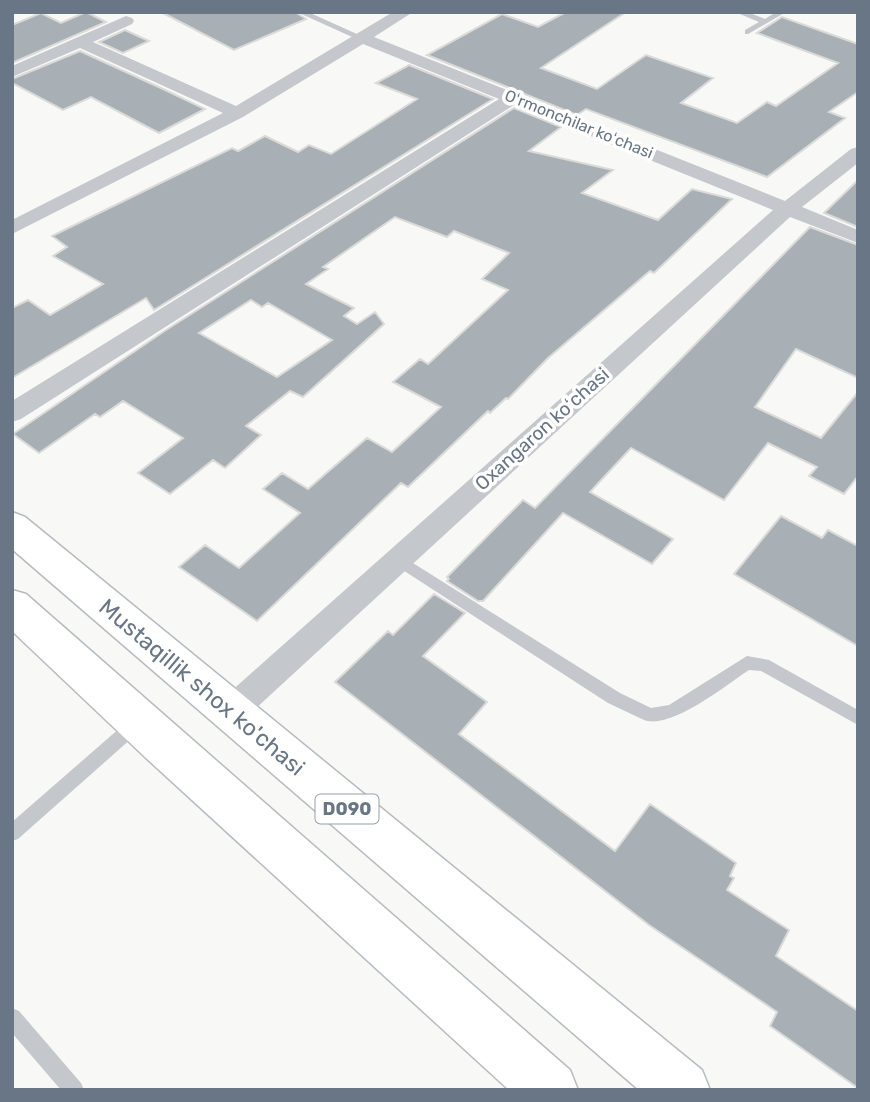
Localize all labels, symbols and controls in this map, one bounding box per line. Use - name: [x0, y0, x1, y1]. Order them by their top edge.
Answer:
- street label: Oʻrmonchilar koʻchasi: [502, 86, 656, 162]
- street label: Oxangaron koʻchasi: [470, 363, 614, 495]
- street label: Mustaqillik shox ko'chasi: [93, 593, 311, 781]
- road number: D090: [316, 794, 378, 824]

